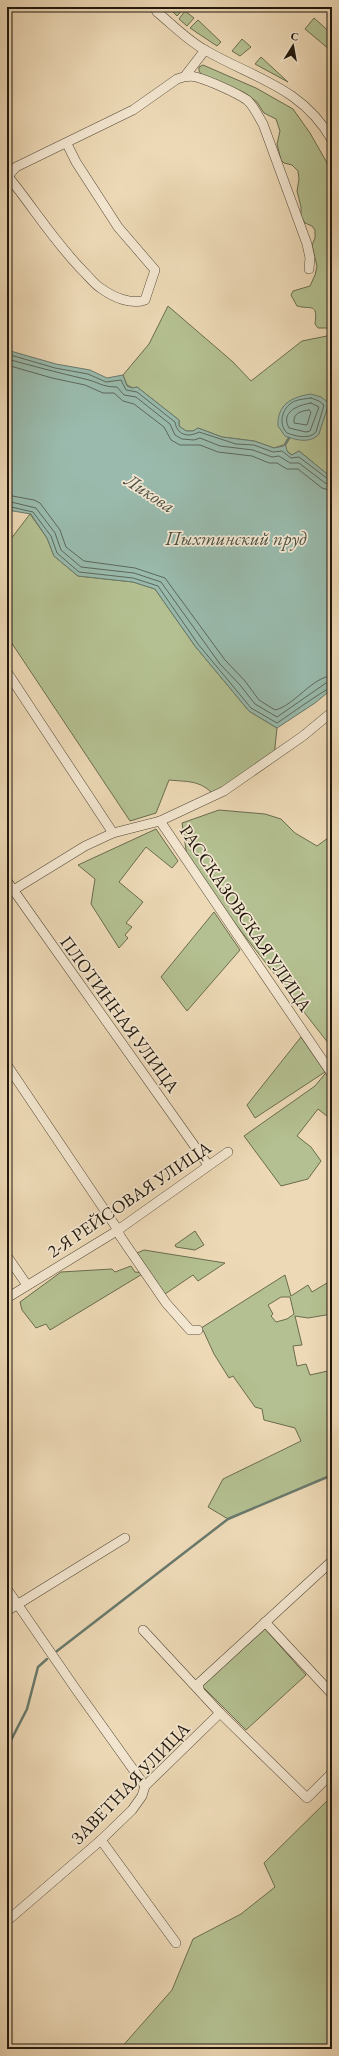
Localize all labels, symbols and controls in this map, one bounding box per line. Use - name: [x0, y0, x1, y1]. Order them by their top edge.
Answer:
- north arrow: [273, 26, 313, 66]
- text: С: [290, 29, 300, 44]
- water label: Ликова: [119, 467, 180, 518]
- water label: Пыхтинский пруд: [164, 526, 307, 551]
- street label: РАССКАЗОВСКАЯ УЛИЦА: [175, 820, 317, 1016]
- street label: ПЛОТИННАЯ УЛИЦА: [55, 931, 185, 1098]
- street label: 2-Я РЕЙСОВАЯ УЛИЦА: [43, 1135, 216, 1262]
- street label: ЗАВЕТНАЯ УЛИЦА: [66, 1717, 195, 1849]

